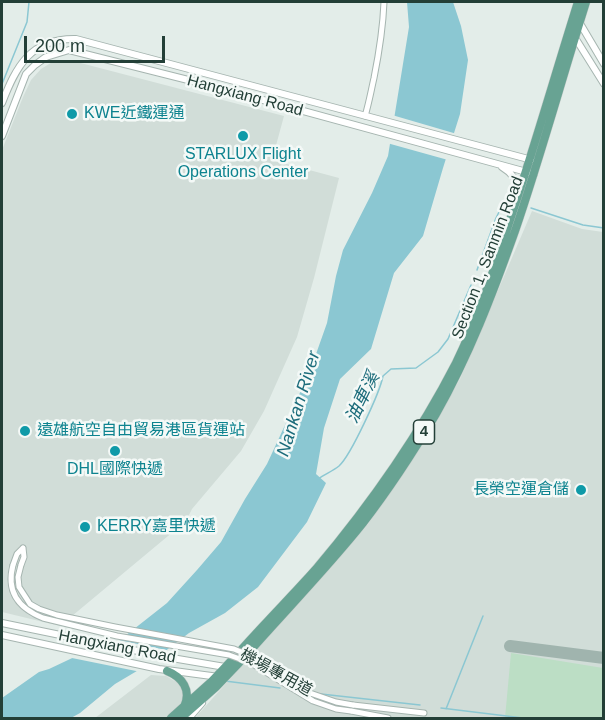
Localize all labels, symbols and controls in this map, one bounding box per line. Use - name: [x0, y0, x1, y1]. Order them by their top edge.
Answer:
- scale bar: [27, 24, 168, 62]
- text: 200 m: [35, 36, 85, 56]
- street label: Hangxiang Road: [185, 71, 305, 121]
- place label: KWE近鐵運通: [84, 104, 184, 124]
- marker: KWE近鐵運通: [65, 107, 79, 121]
- marker: STARLUX Flight Operations Center: [236, 129, 250, 143]
- place label: STARLUX Flight Operations Center: [178, 145, 308, 183]
- street label: Section 1, Sanmin Road: [448, 174, 528, 342]
- water label: Nankan River: [273, 349, 325, 459]
- water label: 油車溪: [341, 369, 385, 427]
- road number: 4: [414, 420, 434, 444]
- place label: 遠雄航空自由貿易港區貨運站: [37, 421, 245, 441]
- marker: 遠雄航空自由貿易港區貨運站: [18, 424, 32, 438]
- marker: DHL國際快遞: [108, 444, 122, 458]
- place label: DHL國際快遞: [67, 460, 163, 480]
- place label: 長榮空運倉儲: [473, 480, 569, 500]
- marker: 長榮空運倉儲: [574, 483, 588, 497]
- place label: KERRY嘉里快遞: [97, 517, 216, 537]
- marker: KERRY嘉里快遞: [78, 520, 92, 534]
- street label: Hangxiang Road: [57, 626, 177, 668]
- street label: 機場專用道: [236, 645, 316, 701]

